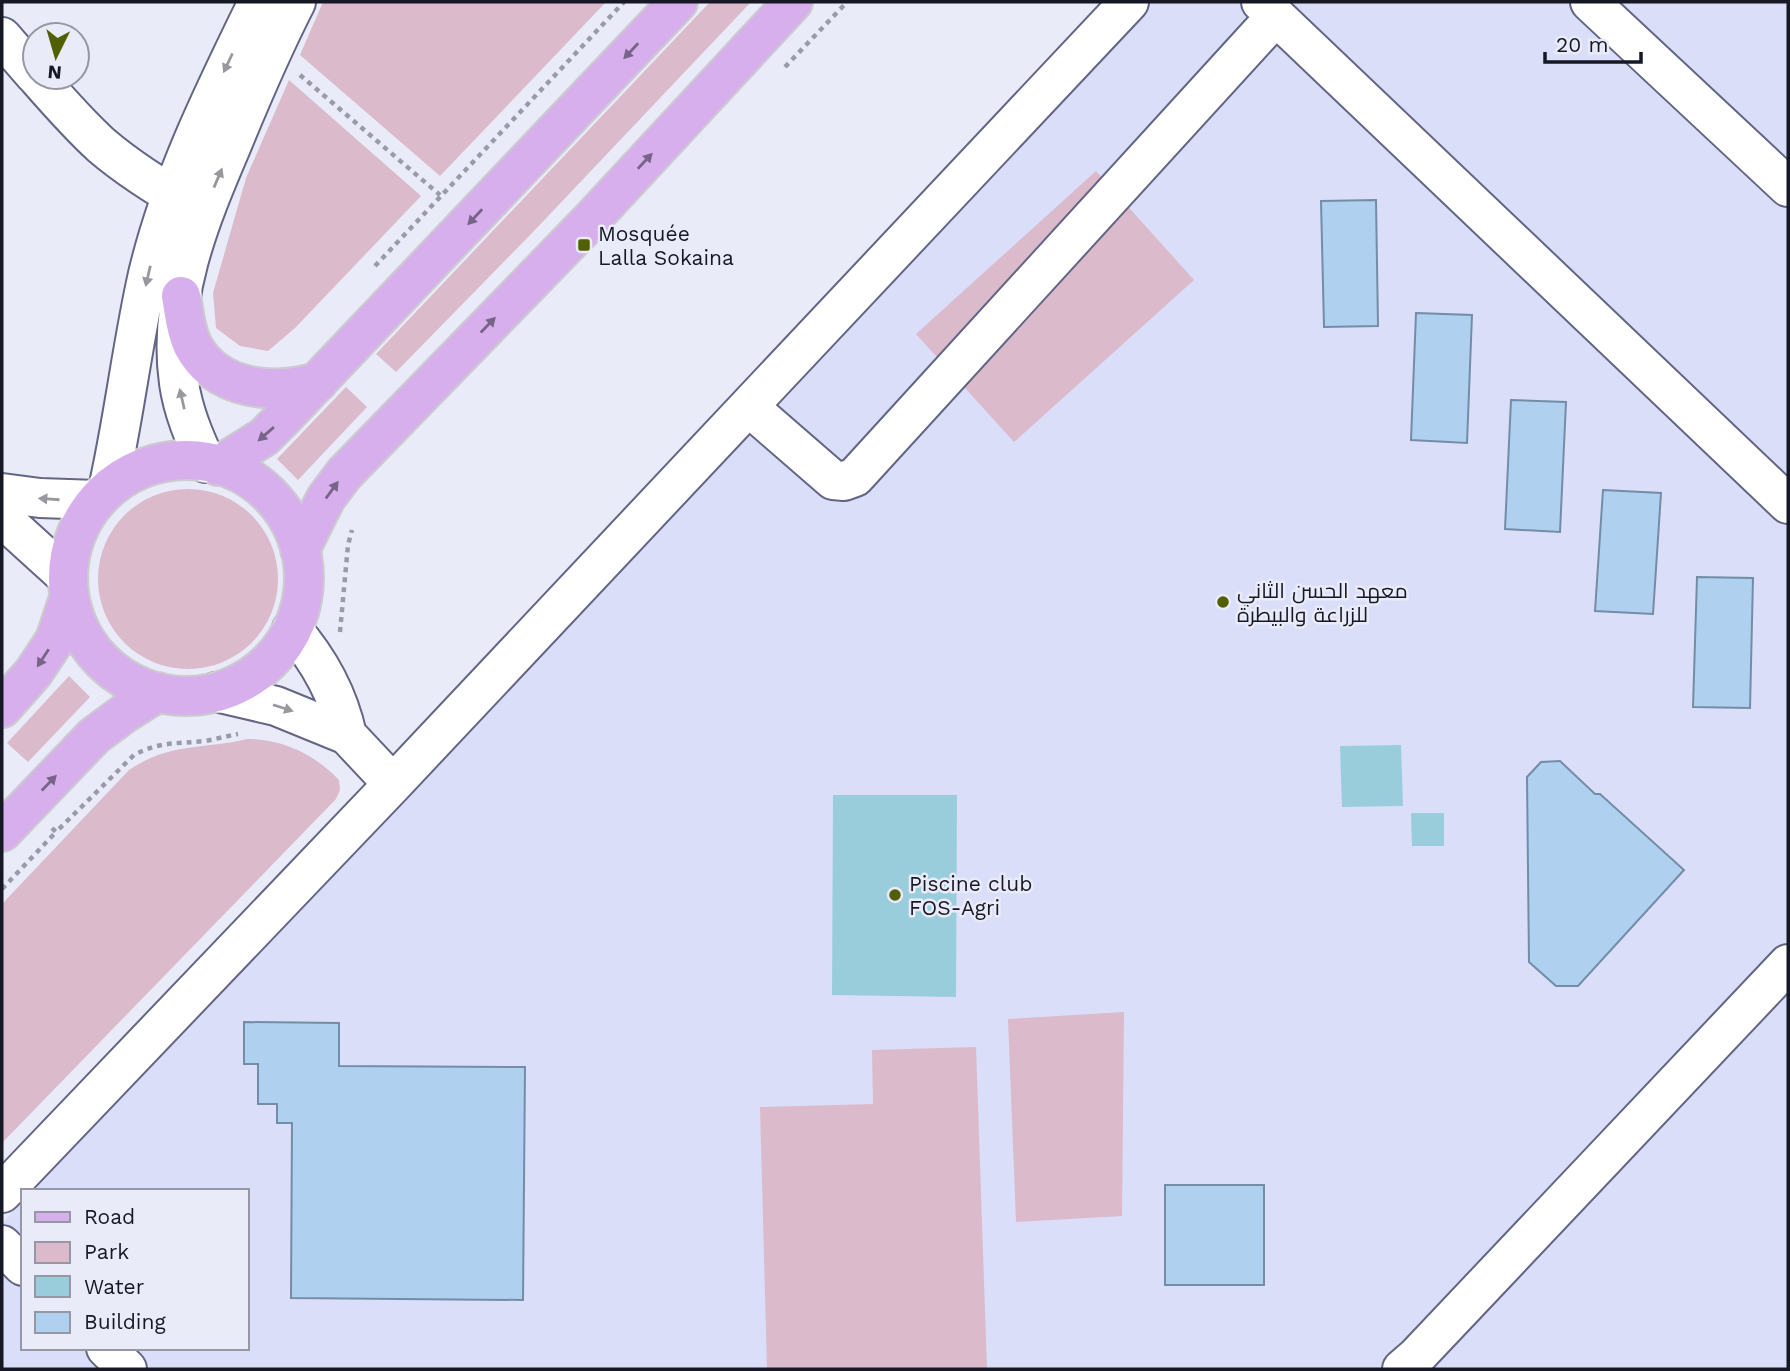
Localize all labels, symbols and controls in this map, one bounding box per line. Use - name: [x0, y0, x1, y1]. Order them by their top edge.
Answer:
- north arrow: [21, 21, 91, 91]
- scale bar: [1545, 21, 1641, 65]
- text: 20 m: [1556, 32, 1608, 57]
- one-way arrow: [623, 42, 639, 60]
- one-way arrow: [222, 53, 234, 73]
- text: N: [47, 60, 63, 85]
- one-way arrow: [637, 153, 653, 170]
- one-way arrow: [212, 168, 224, 188]
- one-way arrow: [466, 208, 483, 225]
- place label: Mosquée Lalla Sokaina: [598, 221, 734, 270]
- marker: Mosquée Lalla Sokaina: [576, 237, 592, 253]
- one-way arrow: [142, 265, 153, 287]
- one-way arrow: [479, 316, 496, 333]
- one-way arrow: [177, 388, 188, 410]
- one-way arrow: [258, 426, 275, 441]
- one-way arrow: [325, 481, 339, 499]
- one-way arrow: [38, 493, 60, 504]
- place label: معهد الحسن الثاني للزراعة والبيطرة: [1237, 578, 1408, 627]
- marker: معهد الحسن الثاني للزراعة والبيطرة: [1215, 594, 1231, 610]
- one-way arrow: [36, 649, 50, 667]
- one-way arrow: [272, 704, 293, 714]
- one-way arrow: [41, 775, 57, 791]
- place label: Piscine club FOS-Agri: [909, 871, 1032, 920]
- marker: Piscine club FOS-Agri: [887, 887, 903, 903]
- legend: [21, 1189, 248, 1350]
- text: Road: [84, 1204, 135, 1229]
- text: Park: [84, 1239, 129, 1264]
- text: Water: [84, 1274, 145, 1299]
- text: Building: [84, 1309, 166, 1334]

